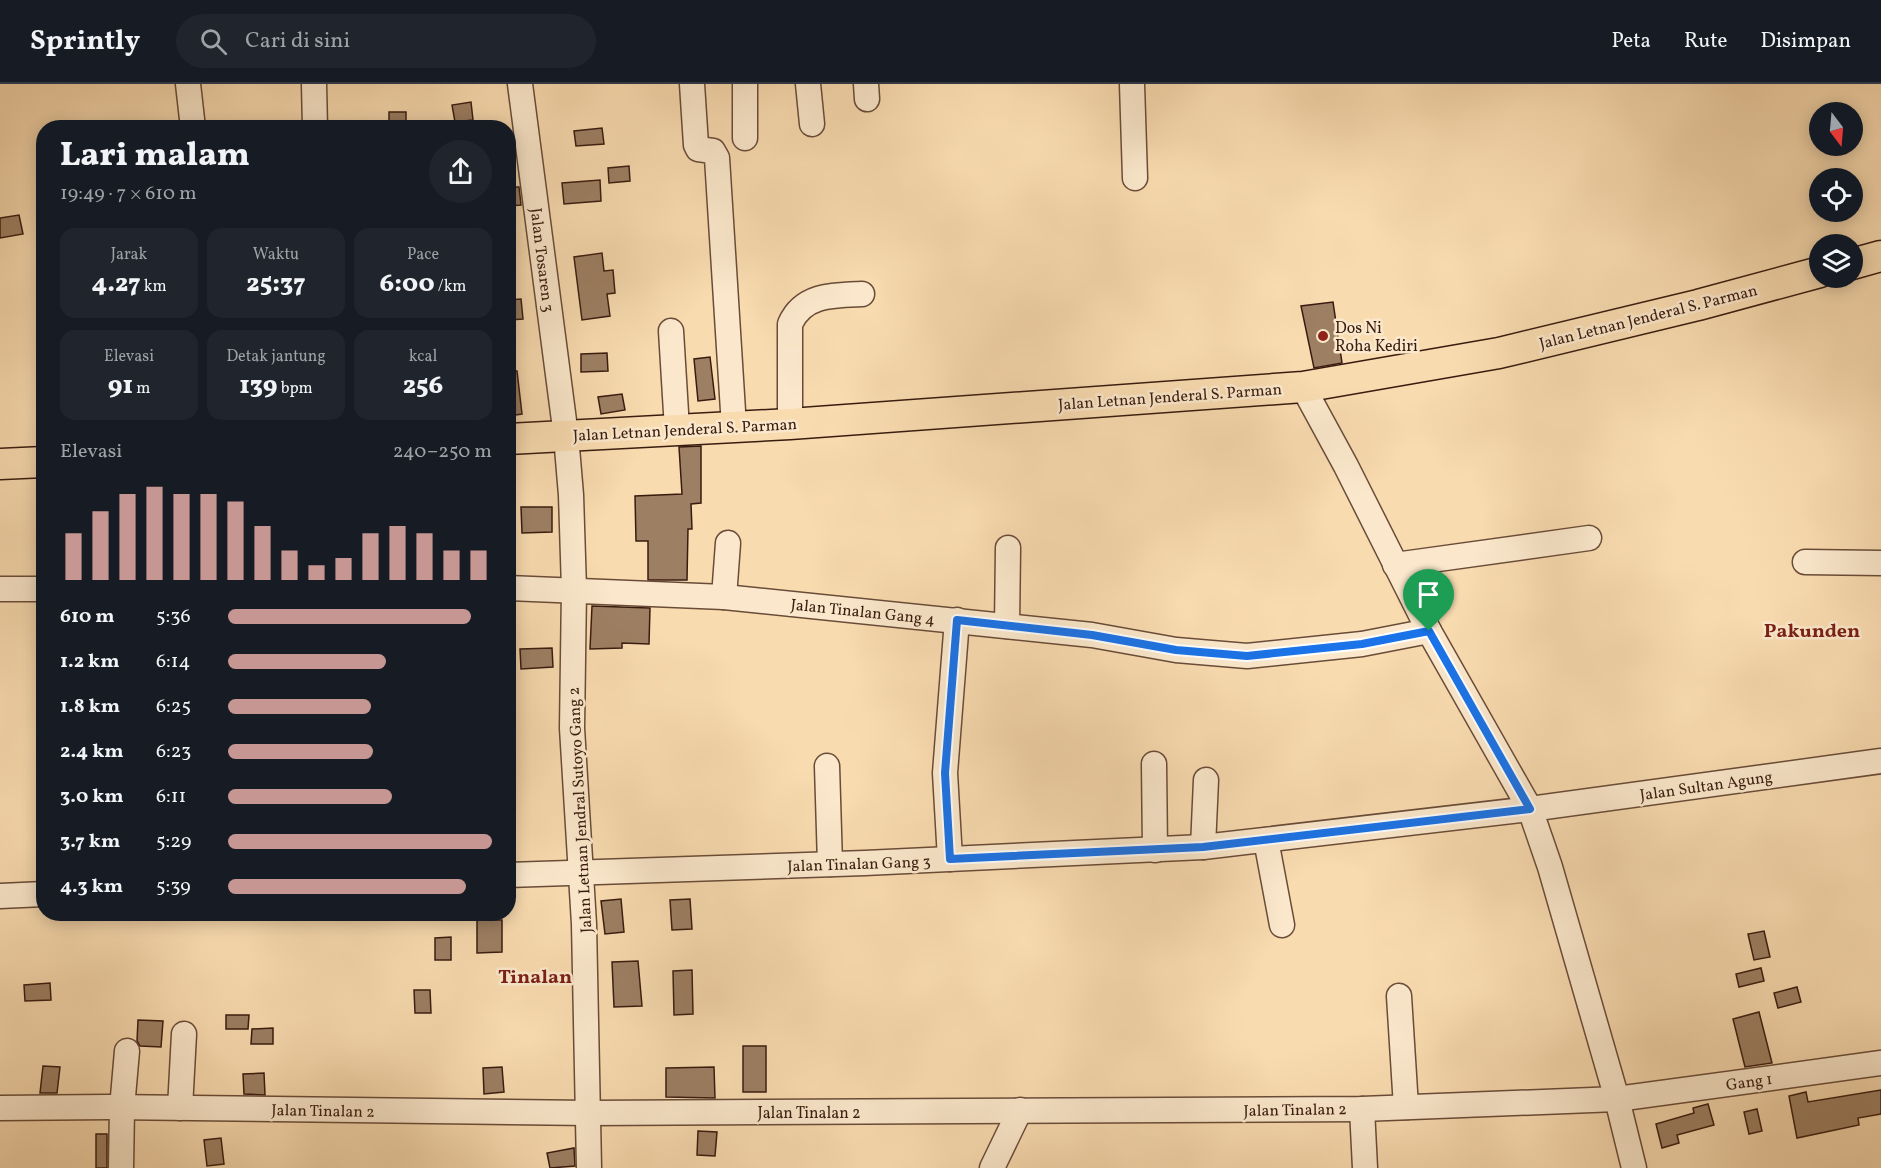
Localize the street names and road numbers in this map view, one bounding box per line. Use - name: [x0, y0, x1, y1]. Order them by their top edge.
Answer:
- street label: Jalan Tosaren 3: [524, 207, 558, 314]
- street label: Jalan Letnan Jenderal S. Parman: [1537, 280, 1760, 356]
- street label: Jalan Letnan Jenderal S. Parman: [1057, 379, 1283, 417]
- street label: Jalan Letnan Jenderal S. Parman: [573, 414, 798, 448]
- street label: Jalan Tinalan Gang 4: [790, 594, 936, 631]
- street label: Jalan Letnan Jendral Sutoyo Gang 2: [564, 686, 598, 933]
- street label: Jalan Sultan Agung: [1638, 767, 1774, 807]
- street label: Jalan Tinalan Gang 3: [787, 852, 931, 878]
- street label: Gang 1: [1725, 1069, 1774, 1097]
- street label: Jalan Tinalan 2: [1243, 1099, 1347, 1123]
- street label: Jalan Tinalan 2: [271, 1100, 375, 1124]
- street label: Jalan Tinalan 2: [757, 1103, 861, 1125]

